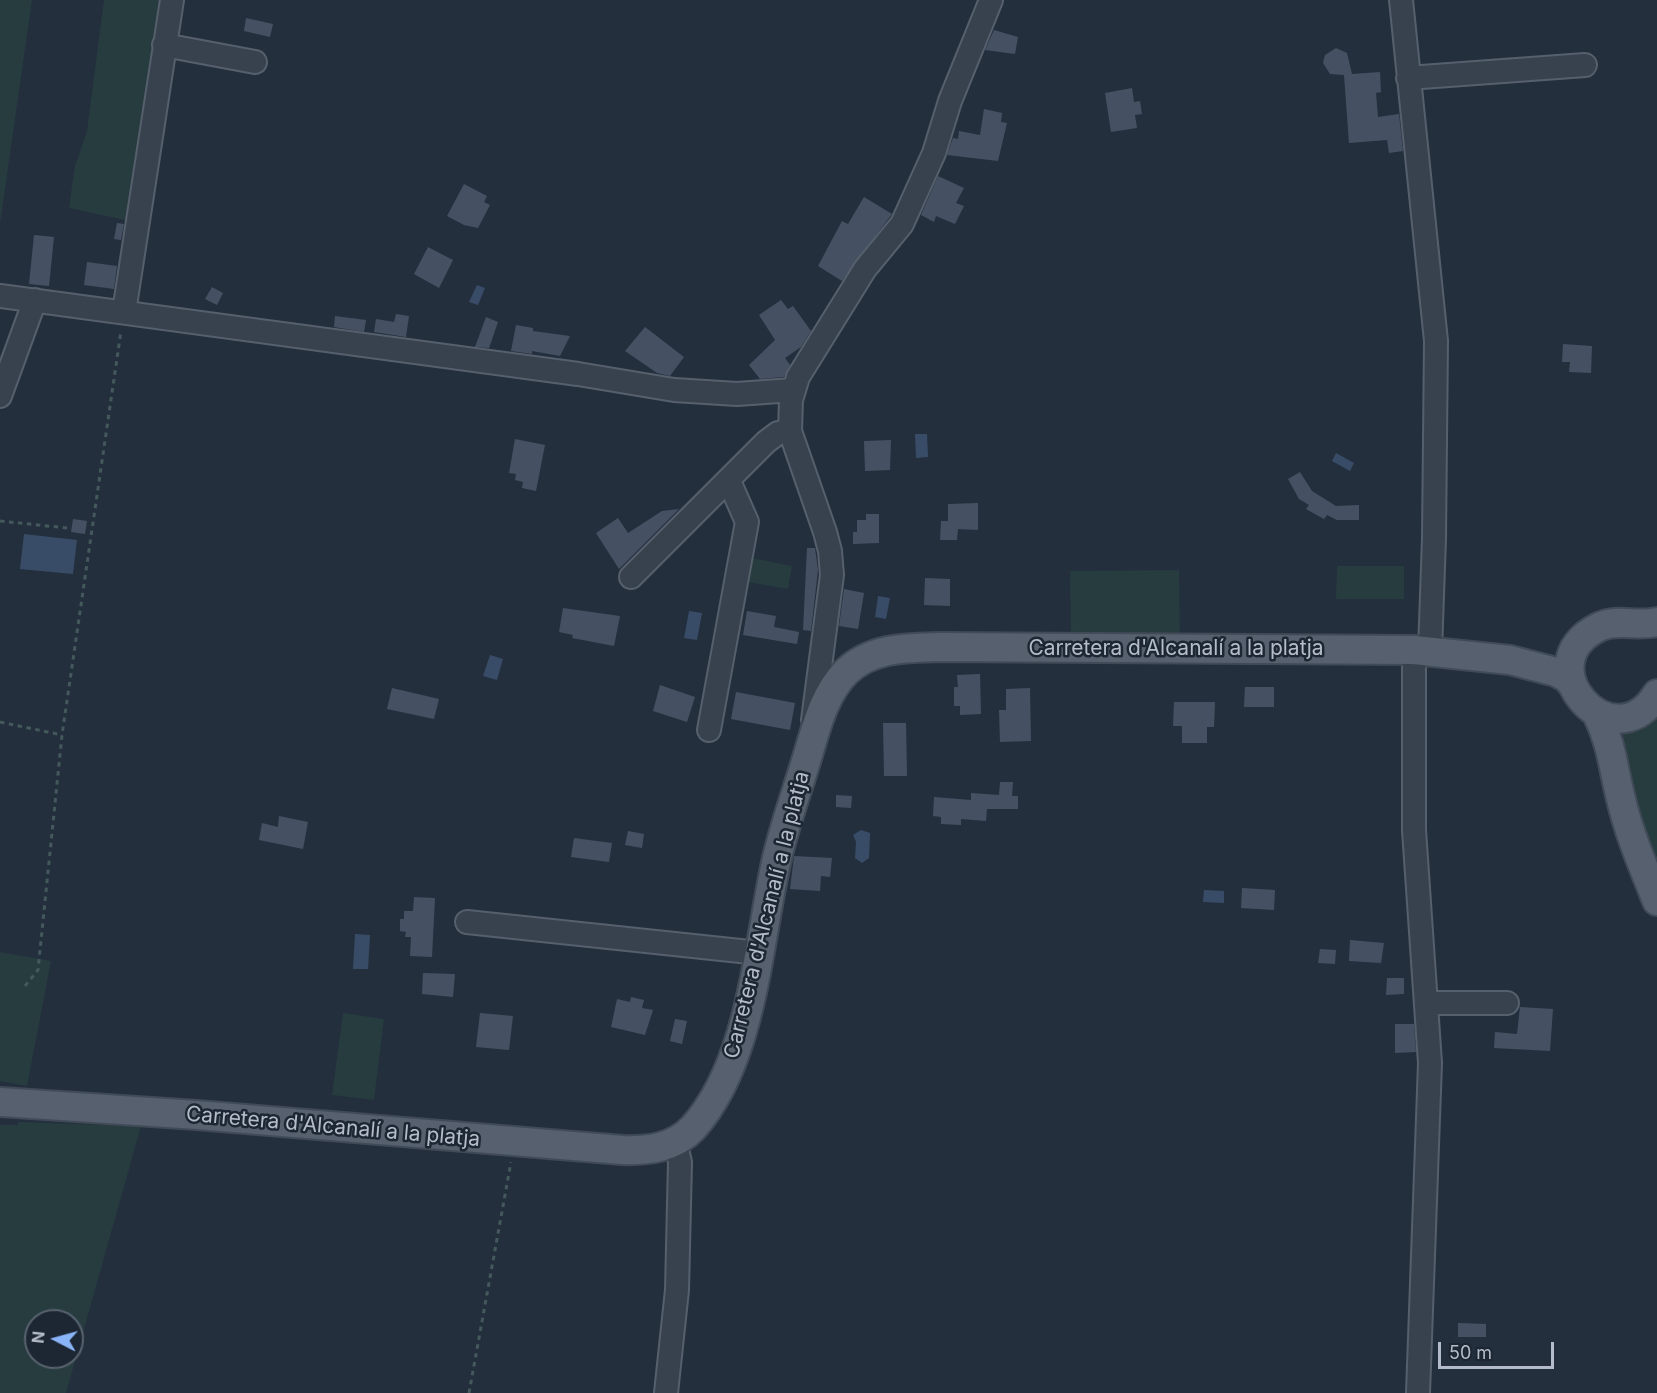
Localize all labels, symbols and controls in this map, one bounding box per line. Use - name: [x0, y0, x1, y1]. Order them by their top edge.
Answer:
- street label: Carretera d'Alcanalí a la platja: [1028, 636, 1324, 662]
- street label: Carretera d'Alcanalí a la platja: [719, 769, 815, 1061]
- street label: Carretera d'Alcanalí a la platja: [185, 1102, 481, 1152]
- north arrow: [24, 1309, 84, 1369]
- text: N: [28, 1330, 49, 1344]
- scale bar: [1441, 1330, 1556, 1368]
- text: 50 m: [1449, 1342, 1492, 1363]

